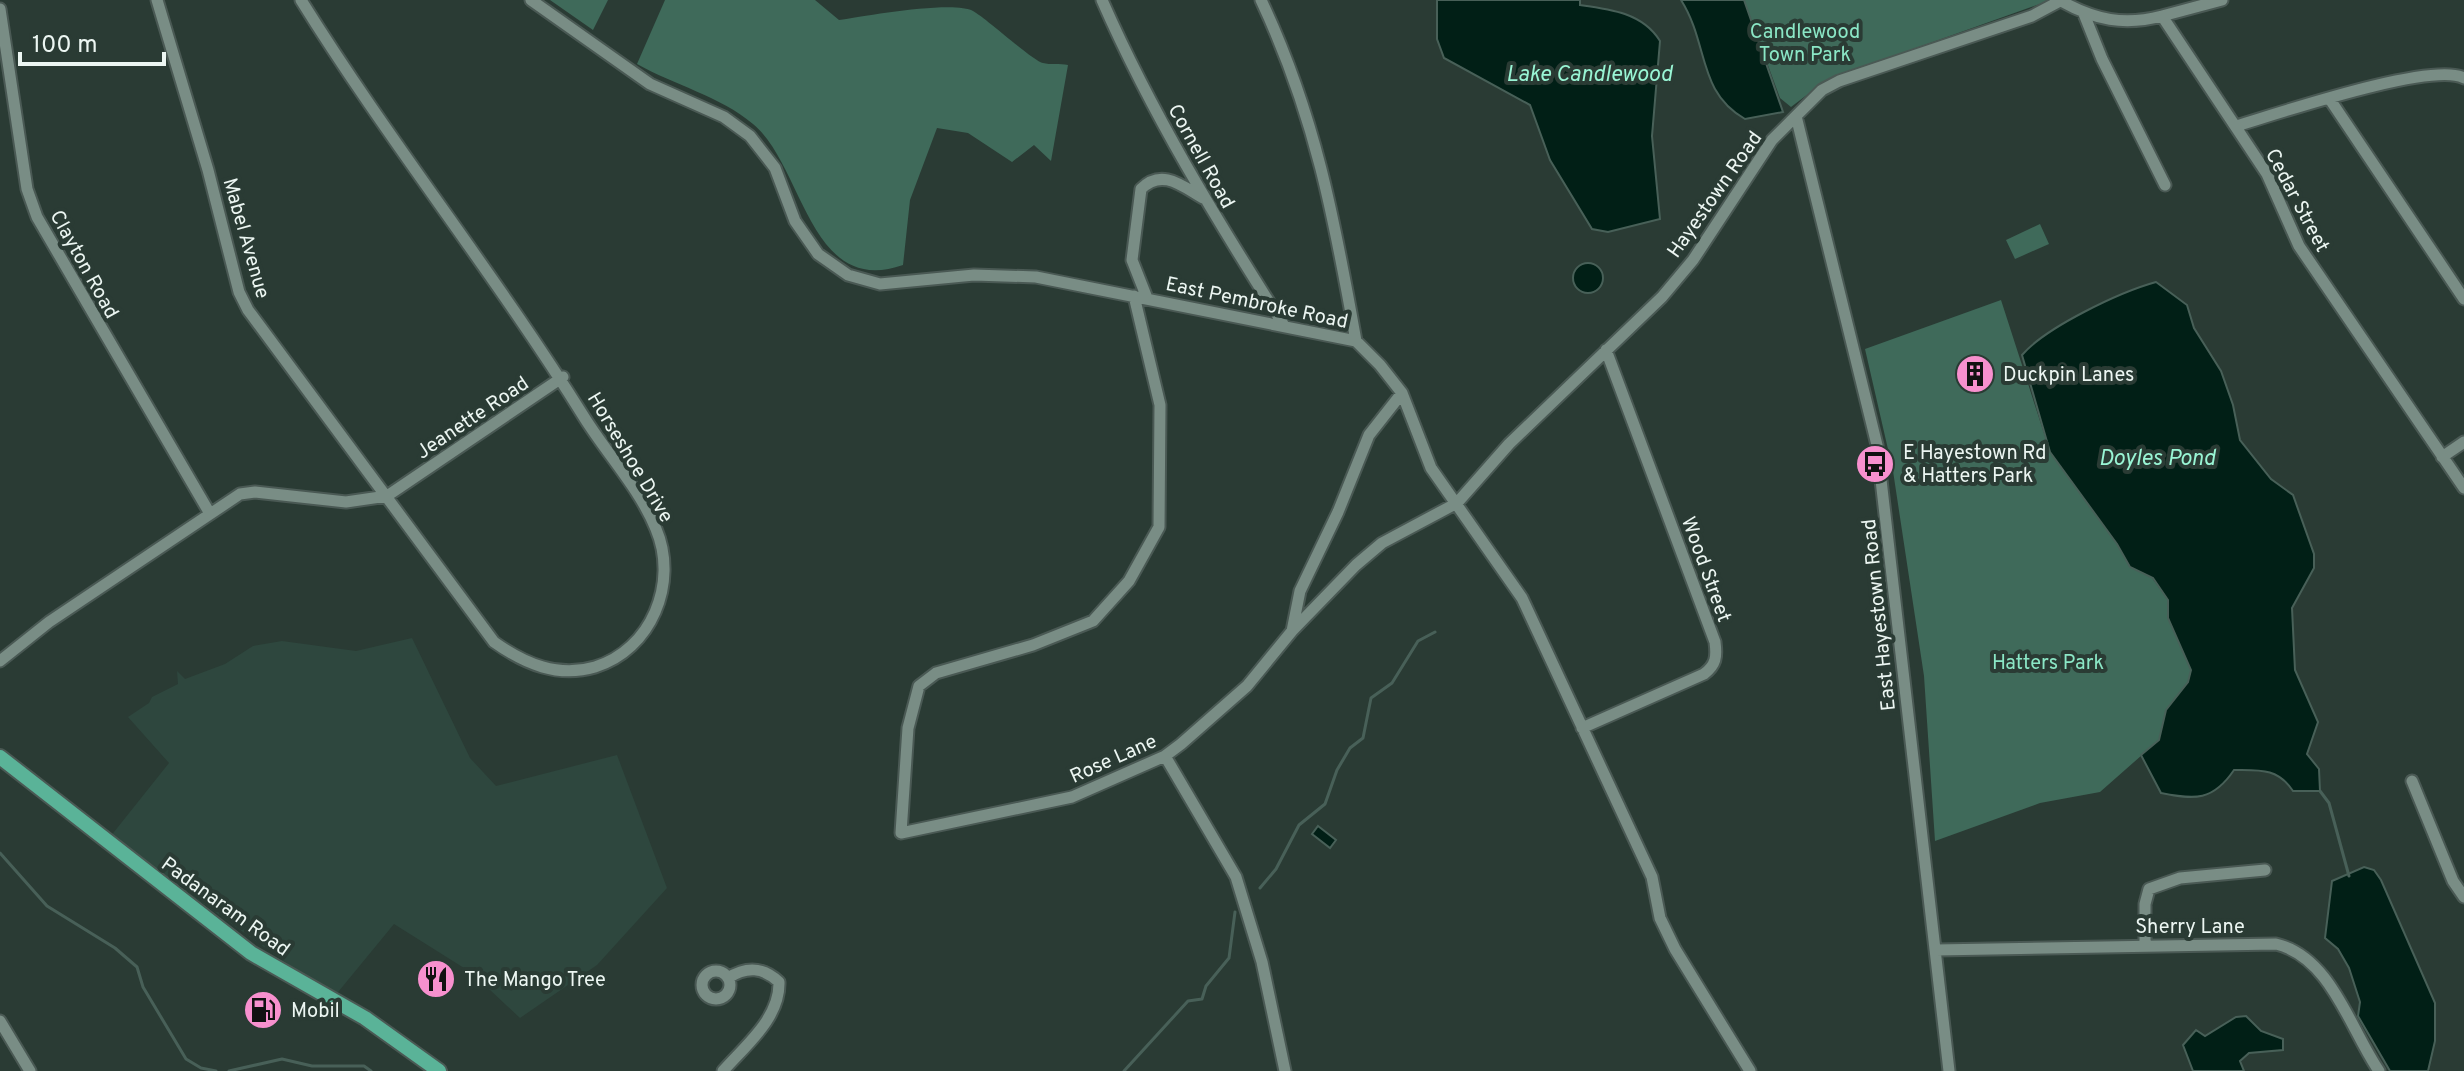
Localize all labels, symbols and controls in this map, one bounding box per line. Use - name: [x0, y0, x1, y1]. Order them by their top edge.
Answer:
- scale bar: [20, 16, 164, 66]
- park label: Candlewood Town Park: [1750, 20, 1860, 69]
- text: 100 m: [32, 31, 98, 61]
- water label: Lake Candlewood: [1506, 62, 1674, 89]
- street label: Cornell Road: [1161, 100, 1240, 214]
- street label: Hayestown Road: [1662, 127, 1769, 264]
- street label: Cedar Street: [2258, 145, 2334, 257]
- street label: Mabel Avenue: [215, 175, 275, 302]
- street label: Clayton Road: [43, 206, 124, 324]
- street label: East Pembroke Road: [1163, 272, 1350, 336]
- building icon: Duckpin Lanes: [1954, 353, 1996, 395]
- place label: Duckpin Lanes: [2003, 363, 2134, 389]
- street label: Jeanette Road: [412, 371, 535, 466]
- street label: Horseshoe Drive: [580, 388, 678, 528]
- place label: E Hayestown Rd & Hatters Park: [1903, 441, 2046, 490]
- bus stop icon: E Hayestown Rd & Hatters Park: [1854, 443, 1896, 485]
- water label: Doyles Pond: [2099, 446, 2217, 473]
- street label: Wood Street: [1674, 513, 1736, 626]
- street label: East Hayestown Road: [1857, 518, 1903, 712]
- park label: Hatters Park: [1992, 651, 2104, 677]
- street label: Rose Lane: [1066, 729, 1161, 791]
- street label: Padanaram Road: [155, 852, 294, 963]
- street label: Sherry Lane: [2135, 915, 2245, 941]
- restaurant icon: The Mango Tree: [415, 958, 457, 1000]
- place label: The Mango Tree: [464, 968, 606, 994]
- fuel station icon: Mobil: [242, 989, 284, 1031]
- place label: Mobil: [291, 999, 340, 1025]

